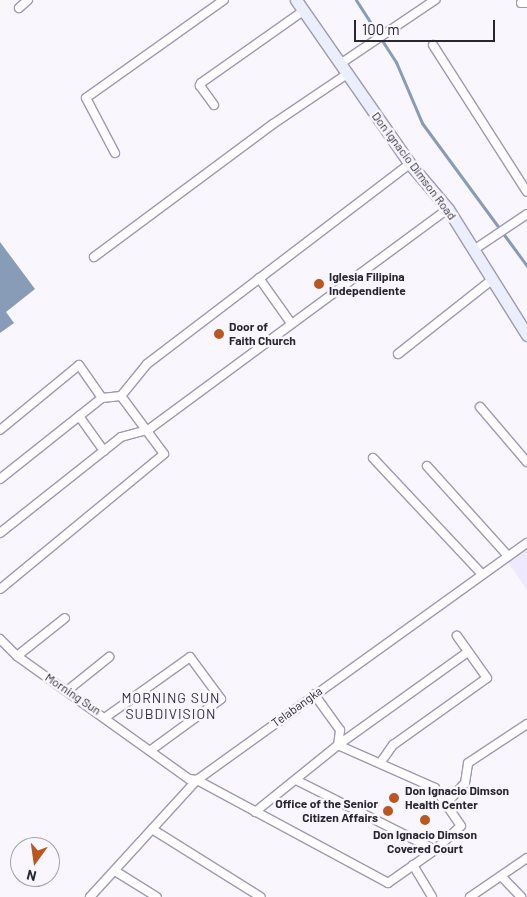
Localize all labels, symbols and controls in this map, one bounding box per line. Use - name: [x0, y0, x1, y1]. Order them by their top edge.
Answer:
- scale bar: [357, 10, 498, 42]
- text: 100 m: [362, 20, 400, 38]
- street label: Don Ignacio Dimson Road: [369, 109, 459, 223]
- place label: Iglesia Filipina Independiente: [329, 270, 406, 298]
- marker: Iglesia Filipina Independiente: [313, 278, 325, 290]
- place label: Door of Faith Church: [229, 320, 296, 348]
- marker: Door of Faith Church: [213, 328, 225, 340]
- street label: Morning Sun: [42, 670, 104, 718]
- street label: Telabangka: [269, 684, 325, 730]
- district label: MORNING SUN SUBDIVISION: [120, 690, 222, 722]
- place label: Don Ignacio Dimson Health Center: [405, 784, 509, 812]
- marker: Don Ignacio Dimson Health Center: [387, 791, 401, 805]
- place label: Office of the Senior Citizen Affairs: [275, 797, 378, 825]
- marker: Office of the Senior Citizen Affairs: [382, 805, 394, 817]
- marker: Don Ignacio Dimson Covered Court: [419, 814, 431, 826]
- place label: Don Ignacio Dimson Covered Court: [373, 828, 477, 856]
- north arrow: [10, 837, 60, 887]
- text: N: [25, 867, 38, 885]

